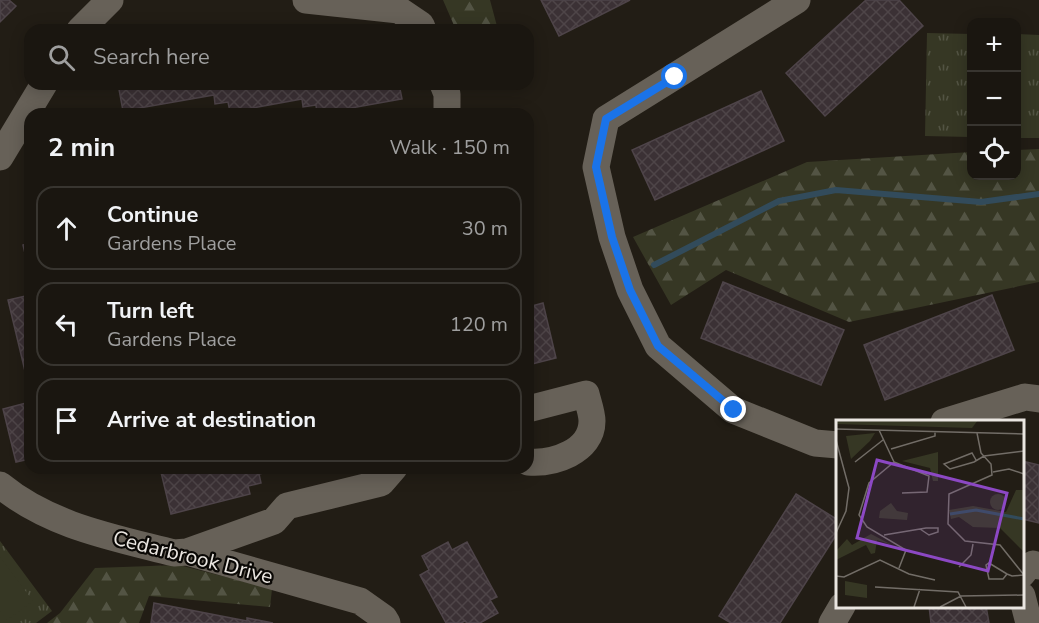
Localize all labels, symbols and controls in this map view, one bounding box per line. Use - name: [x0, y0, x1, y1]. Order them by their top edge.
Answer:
- map controls: [967, 18, 1021, 180]
- button: +: [967, 18, 1021, 72]
- search box: [24, 24, 534, 90]
- icon: search: [45, 41, 78, 74]
- text: Search here: [93, 42, 210, 72]
- route start: [661, 63, 687, 89]
- button: −: [967, 72, 1021, 126]
- button: locate: [967, 126, 1021, 180]
- text: 2 min: [48, 130, 115, 165]
- text: Walk · 150 m: [390, 134, 510, 161]
- text: Continue: [107, 200, 198, 230]
- icon: ahead: [50, 212, 83, 245]
- text: 30 m: [462, 215, 508, 242]
- text: Gardens Place: [107, 230, 236, 257]
- text: Turn left: [107, 296, 194, 326]
- icon: left: [50, 308, 83, 341]
- text: 120 m: [450, 311, 508, 338]
- text: Gardens Place: [107, 326, 236, 353]
- route end: [720, 396, 746, 422]
- icon: arrive: [50, 404, 83, 437]
- text: Arrive at destination: [107, 405, 316, 435]
- inset map: [836, 420, 1024, 608]
- street label: Cedarbrook Drive: [110, 524, 276, 590]

